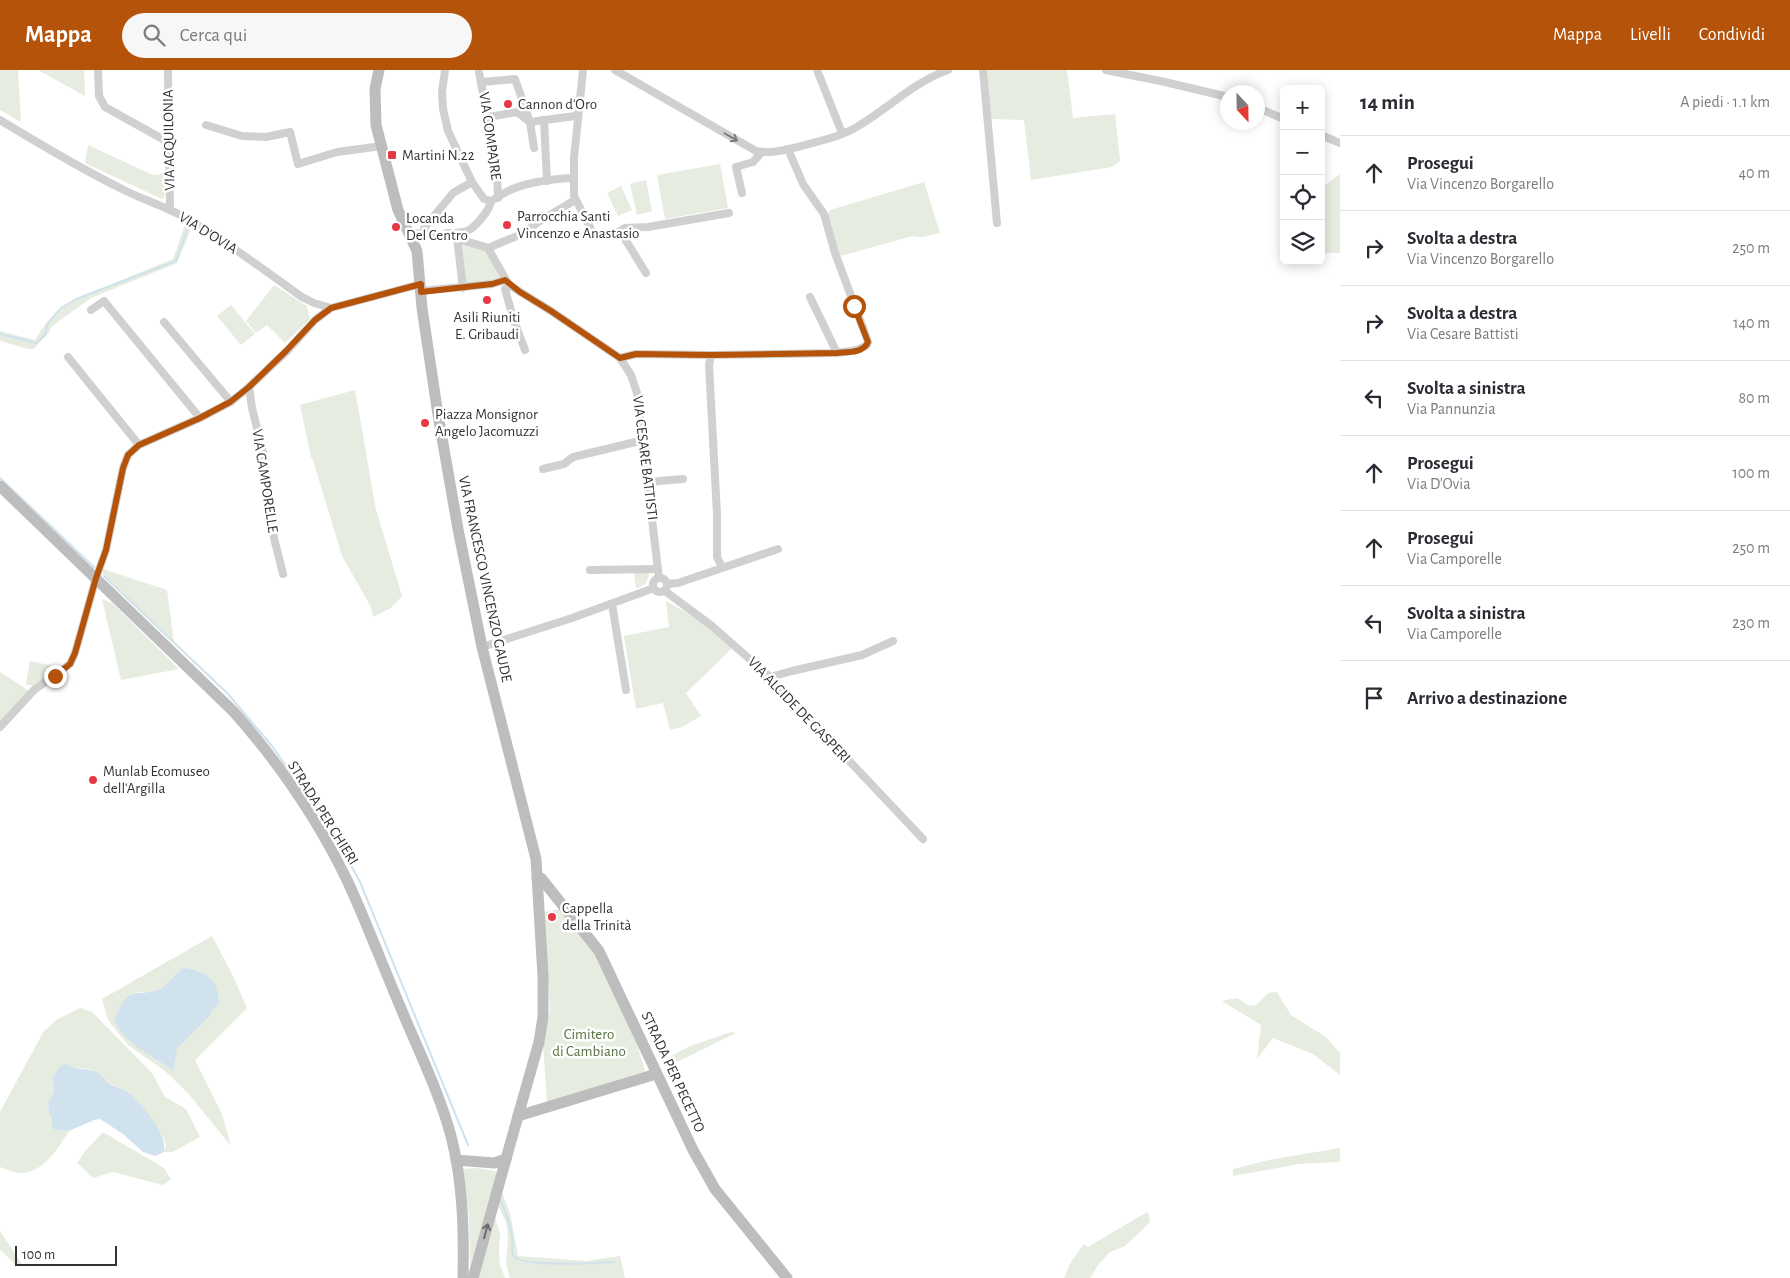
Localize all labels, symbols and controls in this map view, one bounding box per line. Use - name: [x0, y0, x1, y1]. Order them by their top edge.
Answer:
- search box: [122, 13, 472, 58]
- icon: search: [140, 21, 168, 49]
- text: Mappa: [25, 23, 92, 47]
- text: Cerca qui: [180, 26, 247, 45]
- text: Mappa: [1553, 26, 1602, 44]
- text: Livelli: [1630, 26, 1671, 44]
- text: Condividi: [1699, 26, 1765, 44]
- north arrow: [1220, 85, 1265, 130]
- map controls: [1280, 85, 1325, 265]
- button: +: [1280, 85, 1325, 130]
- street label: VIA ACQUILONIA: [161, 89, 177, 191]
- street label: VIA COMPAJRE: [476, 91, 504, 181]
- text: 14 min: [1360, 92, 1415, 113]
- text: A piedi · 1.1 km: [1680, 94, 1770, 110]
- place label: Cannon d'Oro: [518, 97, 597, 112]
- marker: Cannon d'Oro: [502, 98, 514, 110]
- button: −: [1280, 130, 1325, 175]
- one-way arrow: [723, 132, 738, 142]
- place label: Martini N.22: [402, 148, 475, 163]
- marker: Martini N.22: [386, 149, 398, 161]
- text: Prosegui: [1407, 154, 1474, 173]
- icon: ahead: [1360, 159, 1388, 187]
- text: 40 m: [1738, 165, 1770, 181]
- button: locate: [1280, 175, 1325, 220]
- text: Via Vincenzo Borgarello: [1407, 176, 1554, 192]
- street label: VIA D'OVIA: [176, 209, 240, 257]
- place label: Parrocchia Santi Vincenzo e Anastasio: [517, 209, 639, 241]
- place label: Locanda Del Centro: [406, 211, 468, 243]
- marker: Parrocchia Santi Vincenzo e Anastasio: [501, 219, 513, 231]
- button: layers: [1280, 220, 1325, 265]
- marker: Locanda Del Centro: [390, 221, 402, 233]
- text: Svolta a destra: [1407, 229, 1517, 248]
- icon: right: [1360, 234, 1388, 262]
- text: 250 m: [1732, 240, 1770, 256]
- text: Via Vincenzo Borgarello: [1407, 251, 1554, 267]
- marker: Asili Riuniti E. Gribaudi: [481, 294, 493, 306]
- route start: [843, 295, 866, 318]
- text: Svolta a destra: [1407, 304, 1517, 323]
- icon: right: [1360, 309, 1388, 337]
- place label: Asili Riuniti E. Gribaudi: [454, 310, 520, 342]
- text: 140 m: [1733, 315, 1770, 331]
- text: Via Cesare Battisti: [1407, 326, 1519, 342]
- text: Svolta a sinistra: [1407, 379, 1526, 398]
- icon: left: [1360, 384, 1388, 412]
- text: 80 m: [1739, 390, 1770, 406]
- street label: VIA CESARE BATTISTI: [630, 395, 660, 521]
- text: Via Pannunzia: [1407, 401, 1496, 417]
- place label: Piazza Monsignor Angelo Jacomuzzi: [435, 407, 539, 439]
- marker: Piazza Monsignor Angelo Jacomuzzi: [419, 417, 431, 429]
- street label: VIA CAMPORELLE: [249, 428, 281, 534]
- text: Prosegui: [1407, 454, 1474, 473]
- icon: ahead: [1360, 459, 1388, 487]
- text: 100 m: [1732, 465, 1770, 481]
- street label: VIA FRANCESCO VINCENZO GAUDE: [456, 475, 514, 683]
- text: Via D'Ovia: [1407, 476, 1471, 492]
- text: Prosegui: [1407, 529, 1474, 548]
- icon: ahead: [1360, 534, 1388, 562]
- text: 250 m: [1732, 540, 1770, 556]
- text: Via Camporelle: [1407, 551, 1502, 567]
- text: Svolta a sinistra: [1407, 604, 1526, 623]
- icon: left: [1360, 609, 1388, 637]
- text: 230 m: [1732, 615, 1770, 631]
- text: Via Camporelle: [1407, 626, 1502, 642]
- street label: VIA ALCIDE DE GASPERI: [745, 654, 853, 766]
- route end: [44, 665, 67, 688]
- icon: arrive: [1360, 684, 1388, 712]
- text: Arrivo a destinazione: [1407, 689, 1567, 708]
- street label: STRADA PER CHIERI: [285, 758, 361, 868]
- place label: Munlab Ecomuseo dell'Argilla: [103, 764, 210, 796]
- marker: Munlab Ecomuseo dell'Argilla: [87, 774, 99, 786]
- place label: Cappella della Trinità: [562, 901, 632, 933]
- marker: Cappella della Trinità: [546, 911, 558, 923]
- street label: STRADA PER PECETTO: [639, 1009, 707, 1135]
- park label: Cimitero di Cambiano: [552, 1027, 626, 1059]
- one-way arrow: [482, 1223, 491, 1239]
- scale bar: [15, 1243, 118, 1266]
- text: 100 m: [22, 1248, 55, 1262]

